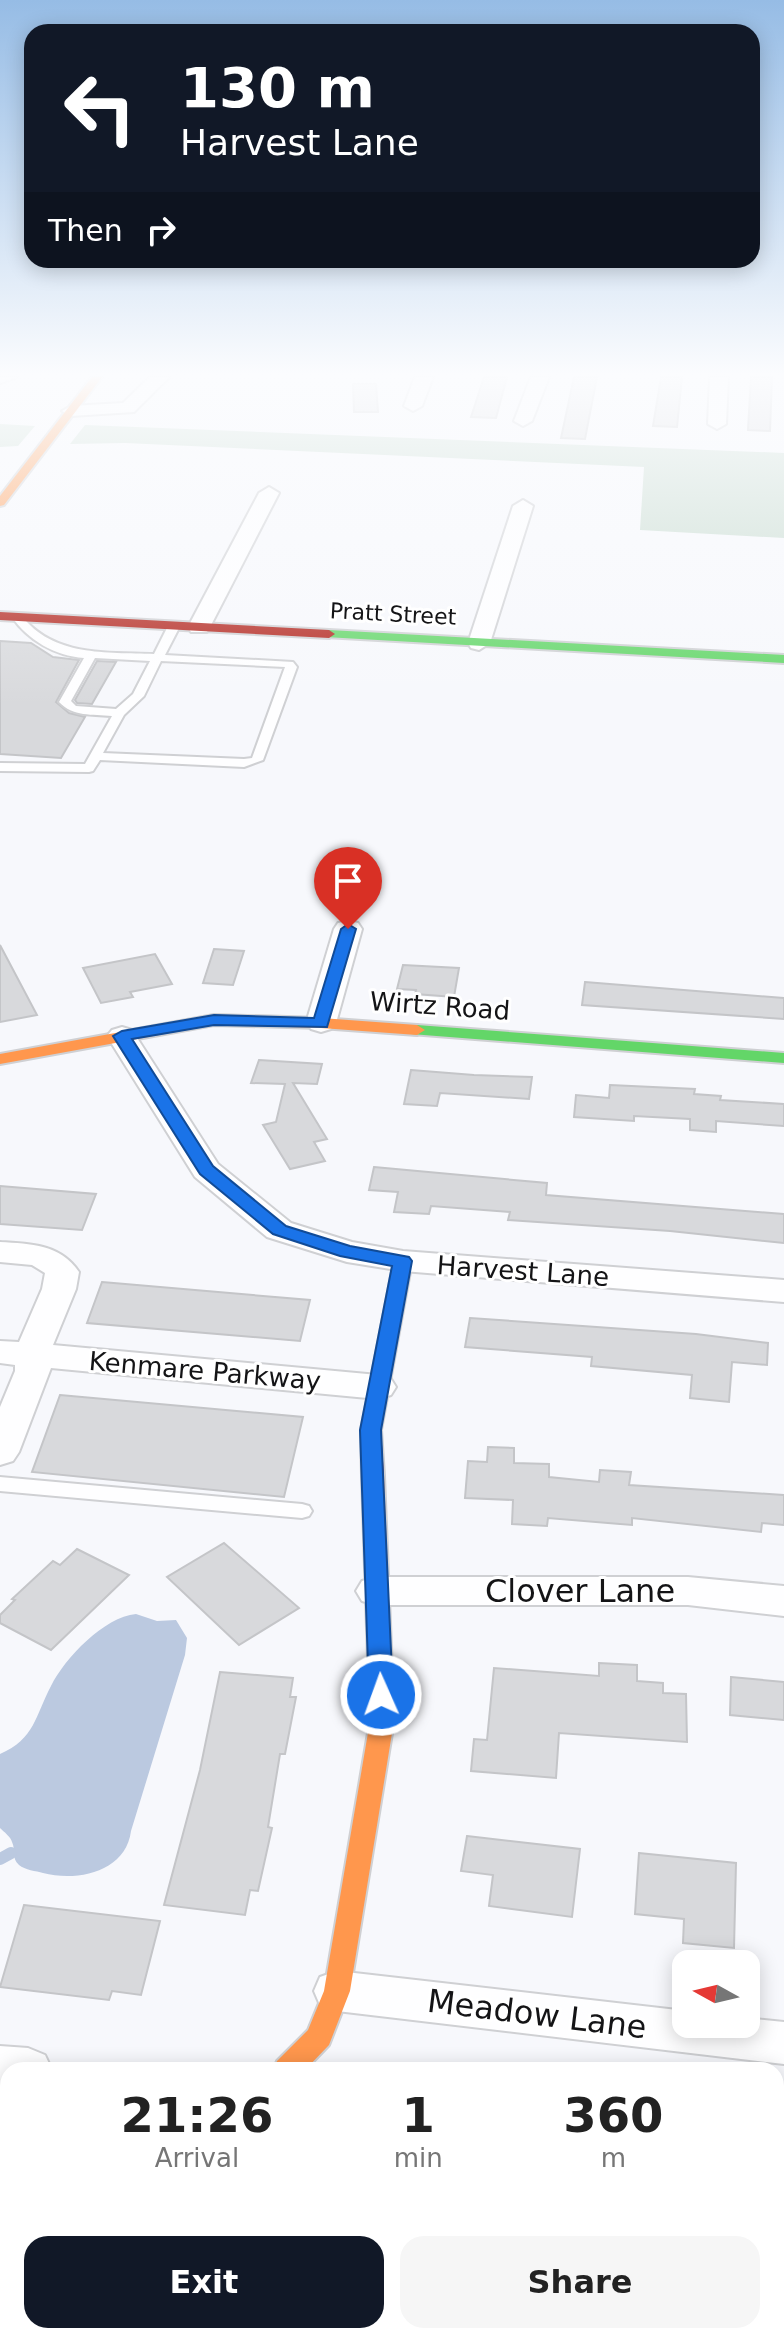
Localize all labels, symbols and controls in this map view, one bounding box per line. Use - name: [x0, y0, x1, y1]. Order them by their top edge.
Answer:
- text: 130 m: [180, 55, 375, 120]
- icon: left: [48, 56, 152, 160]
- text: Harvest Lane: [180, 122, 419, 163]
- icon: right: [139, 208, 183, 252]
- text: Then: [48, 213, 123, 248]
- street label: Pratt Street: [329, 598, 457, 630]
- pin: [314, 847, 382, 929]
- icon: arrive: [326, 859, 370, 903]
- street label: Wirtz Road: [369, 986, 511, 1026]
- street label: Harvest Lane: [436, 1250, 610, 1292]
- street label: Kenmare Parkway: [88, 1346, 322, 1396]
- street label: Clover Lane: [485, 1572, 675, 1610]
- position arrow: [339, 1653, 423, 1737]
- north arrow: [672, 1950, 760, 2038]
- map controls: [672, 1950, 760, 2038]
- street label: Meadow Lane: [425, 1982, 649, 2046]
- text: 21:26: [120, 2087, 273, 2143]
- text: 1: [402, 2087, 435, 2143]
- text: 360: [563, 2087, 663, 2143]
- text: Arrival: [155, 2143, 239, 2173]
- text: min: [394, 2143, 443, 2173]
- text: m: [601, 2143, 626, 2173]
- button: Exit: [24, 2236, 384, 2328]
- button: Share: [400, 2236, 760, 2328]

